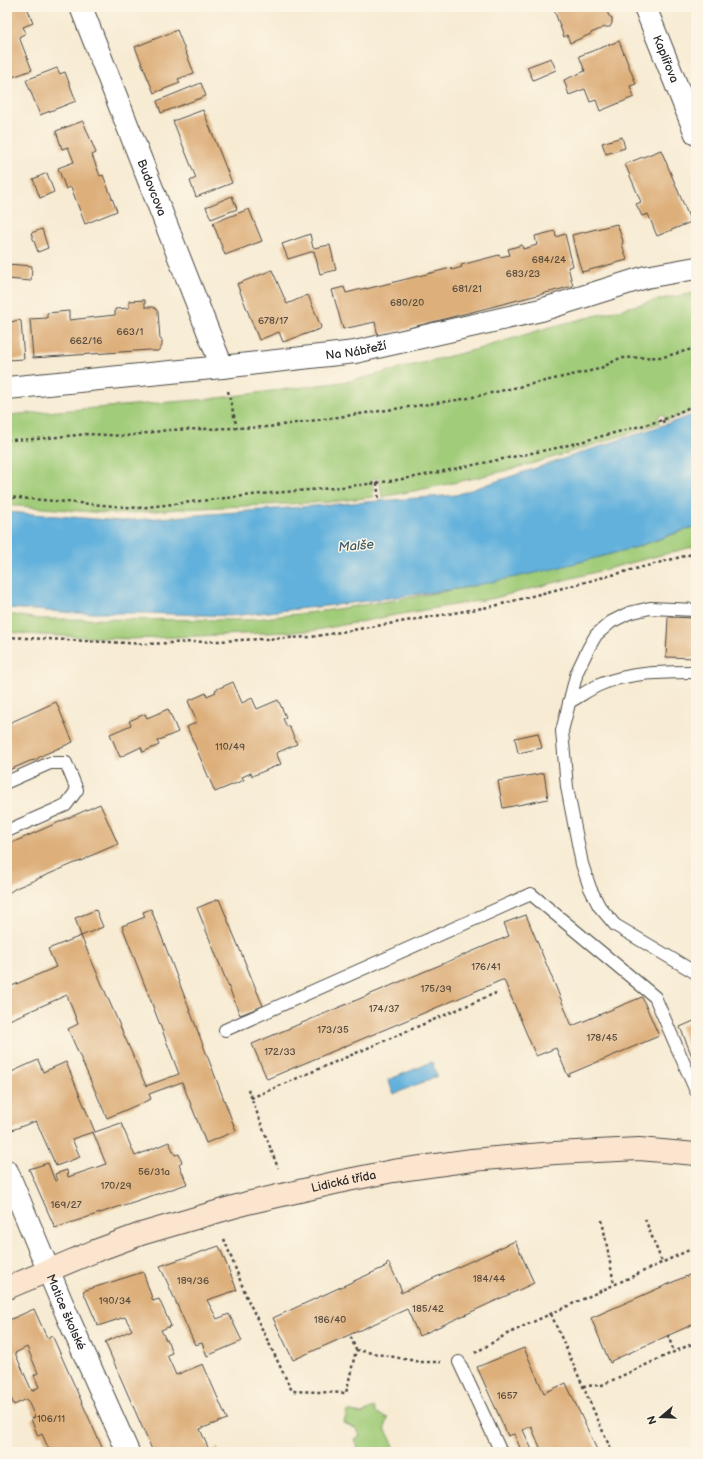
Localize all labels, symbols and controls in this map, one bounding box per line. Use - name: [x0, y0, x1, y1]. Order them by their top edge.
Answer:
- street label: Kaplířova: [649, 33, 682, 85]
- street label: Budovcova: [133, 157, 169, 219]
- house number: 684/24: [532, 254, 566, 266]
- house number: 683/23: [506, 268, 540, 280]
- house number: 681/21: [452, 283, 482, 295]
- house number: 680/20: [390, 297, 424, 309]
- house number: 678/17: [258, 315, 288, 327]
- house number: 663/1: [117, 326, 144, 338]
- house number: 662/16: [70, 335, 102, 347]
- street label: Na Nábřeží: [325, 338, 388, 363]
- water label: Malše: [338, 536, 375, 556]
- house number: 110/49: [215, 741, 245, 753]
- house number: 176/41: [471, 961, 501, 973]
- house number: 175/39: [421, 983, 452, 995]
- house number: 174/37: [369, 1003, 399, 1015]
- house number: 173/35: [317, 1024, 349, 1036]
- house number: 178/45: [587, 1032, 618, 1044]
- house number: 172/33: [264, 1046, 296, 1058]
- house number: 56/31a: [138, 1166, 170, 1178]
- street label: Lidická třída: [310, 1168, 378, 1196]
- house number: 170/29: [101, 1180, 132, 1192]
- house number: 169/27: [50, 1199, 82, 1211]
- street label: Matice školské: [43, 1272, 89, 1353]
- house number: 184/44: [473, 1273, 505, 1285]
- house number: 189/36: [177, 1275, 209, 1287]
- house number: 190/34: [99, 1295, 131, 1307]
- house number: 185/42: [412, 1303, 444, 1315]
- house number: 186/40: [314, 1314, 346, 1326]
- house number: 1657: [497, 1390, 517, 1402]
- north arrow: [641, 1397, 681, 1437]
- house number: 106/11: [37, 1413, 65, 1425]
- text: N: [645, 1414, 660, 1426]

